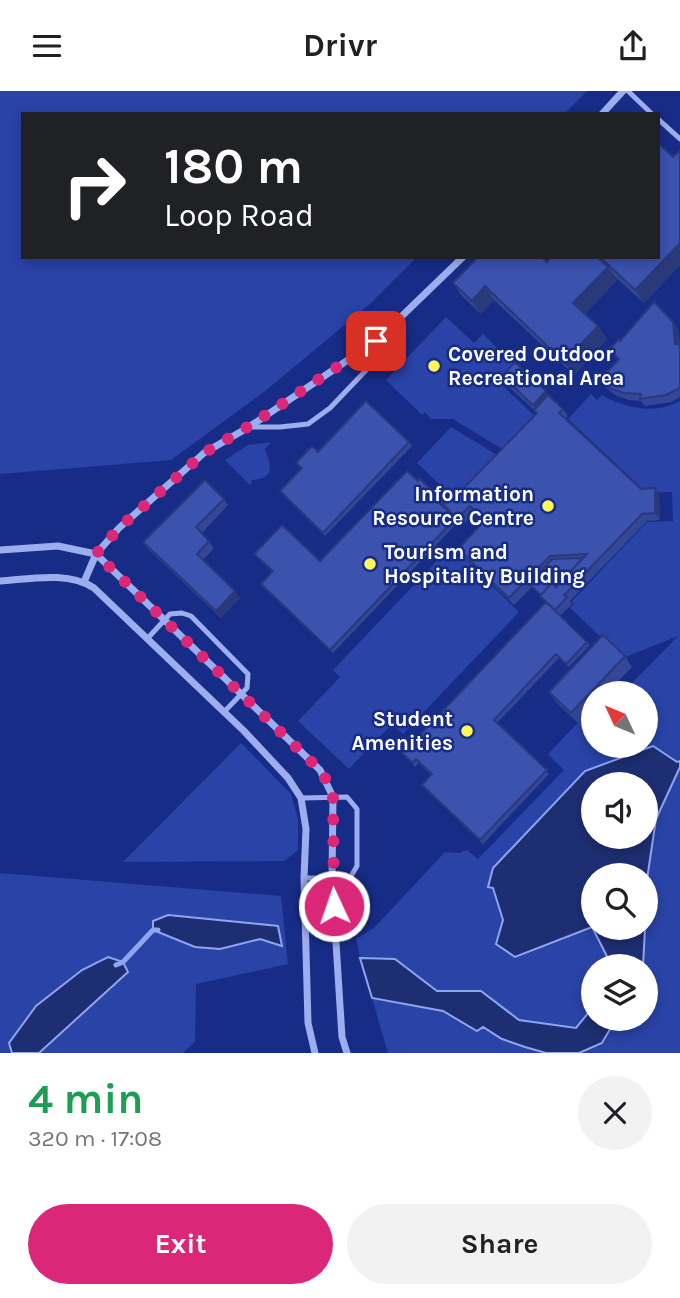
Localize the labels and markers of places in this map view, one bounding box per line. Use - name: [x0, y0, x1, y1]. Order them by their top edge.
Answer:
- pin: [346, 311, 406, 371]
- place label: Covered Outdoor Recreational Area: [448, 342, 624, 390]
- marker: Covered Outdoor Recreational Area: [426, 358, 442, 374]
- place label: Information Resource Centre: [372, 482, 534, 530]
- marker: Information Resource Centre: [540, 498, 556, 514]
- place label: Tourism and Hospitality Building: [384, 540, 585, 588]
- marker: Tourism and Hospitality Building: [362, 556, 378, 572]
- place label: Student Amenities: [351, 707, 453, 755]
- marker: Student Amenities: [459, 723, 475, 739]

